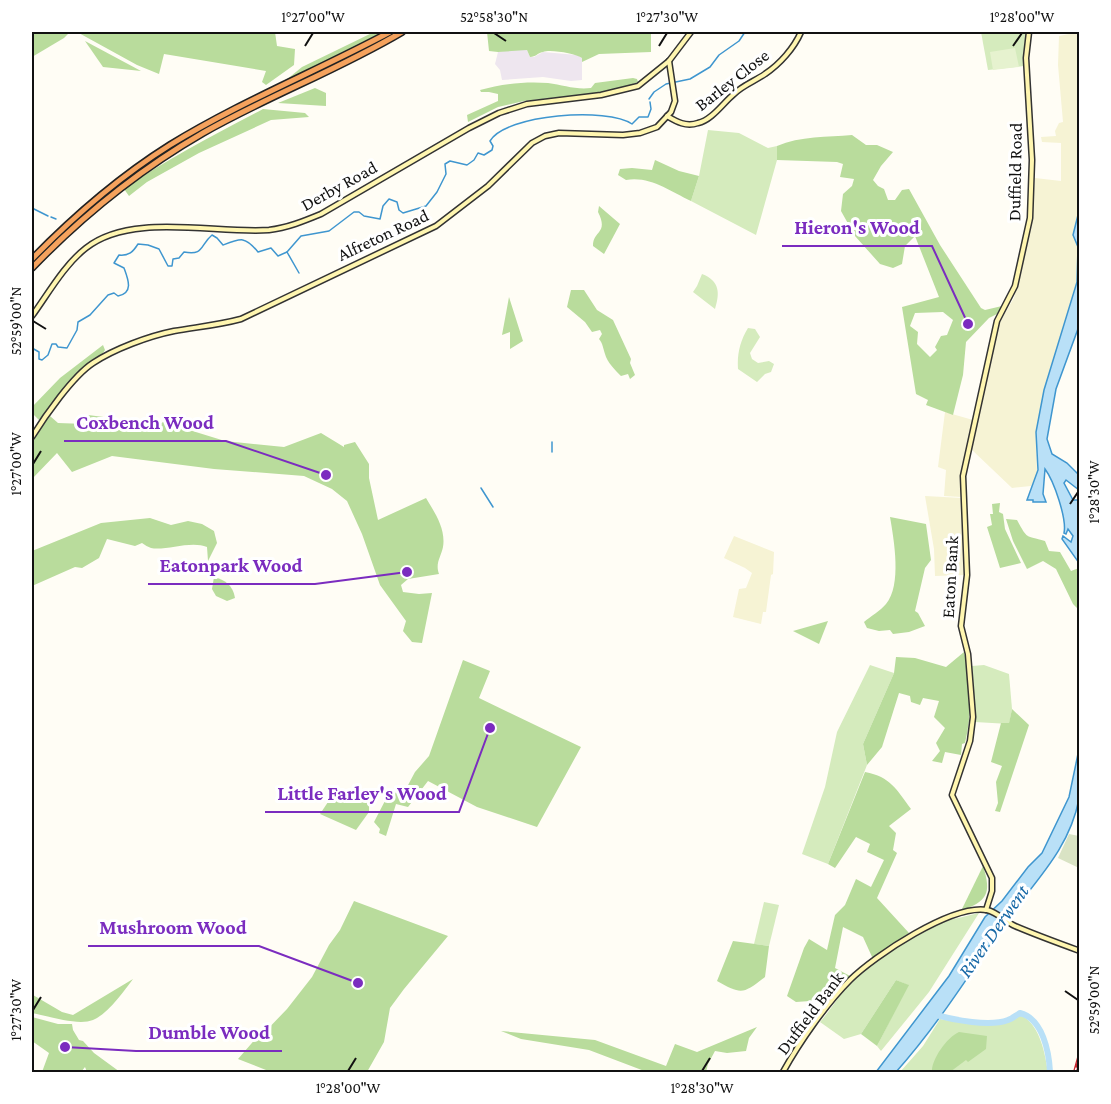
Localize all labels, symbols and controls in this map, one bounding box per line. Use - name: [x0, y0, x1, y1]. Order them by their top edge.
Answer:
- text: 1°27'00"W: [281, 9, 345, 25]
- text: 52°58'30"N: [460, 9, 528, 25]
- text: 1°27'30"W: [636, 9, 698, 25]
- text: 1°28'00"W: [990, 9, 1054, 25]
- street label: Barley Close: [691, 45, 773, 115]
- street label: Duffield Road: [1004, 122, 1026, 221]
- street label: Derby Road: [298, 157, 381, 215]
- street label: Alfreton Road: [334, 205, 432, 265]
- callout: Hieron's Wood: [782, 208, 932, 246]
- text: Hieron's Wood: [794, 216, 920, 238]
- text: 52°59'00"N: [8, 286, 24, 356]
- callout: Coxbench Wood: [64, 403, 226, 441]
- text: Coxbench Wood: [76, 411, 214, 433]
- text: 1°27'00"W: [8, 432, 24, 496]
- text: 1°28'30"W: [1086, 460, 1102, 524]
- street label: Eaton Bank: [938, 535, 962, 619]
- callout: Eatonpark Wood: [148, 546, 315, 584]
- text: Eatonpark Wood: [159, 554, 303, 576]
- callout: Little Farley's Wood: [265, 774, 459, 812]
- text: Little Farley's Wood: [277, 782, 447, 804]
- water label: River Derwent: [953, 880, 1033, 981]
- callout: Mushroom Wood: [88, 908, 259, 946]
- text: Mushroom Wood: [99, 916, 247, 938]
- text: 52°59'00"N: [1086, 965, 1102, 1035]
- street label: Duffield Bank: [772, 967, 848, 1058]
- text: 1°27'30"W: [8, 979, 24, 1041]
- callout: Dumble Wood: [136, 1013, 282, 1051]
- text: Dumble Wood: [148, 1021, 270, 1043]
- text: 1°28'00"W: [316, 1080, 380, 1096]
- text: 1°28'30"W: [670, 1080, 734, 1096]

